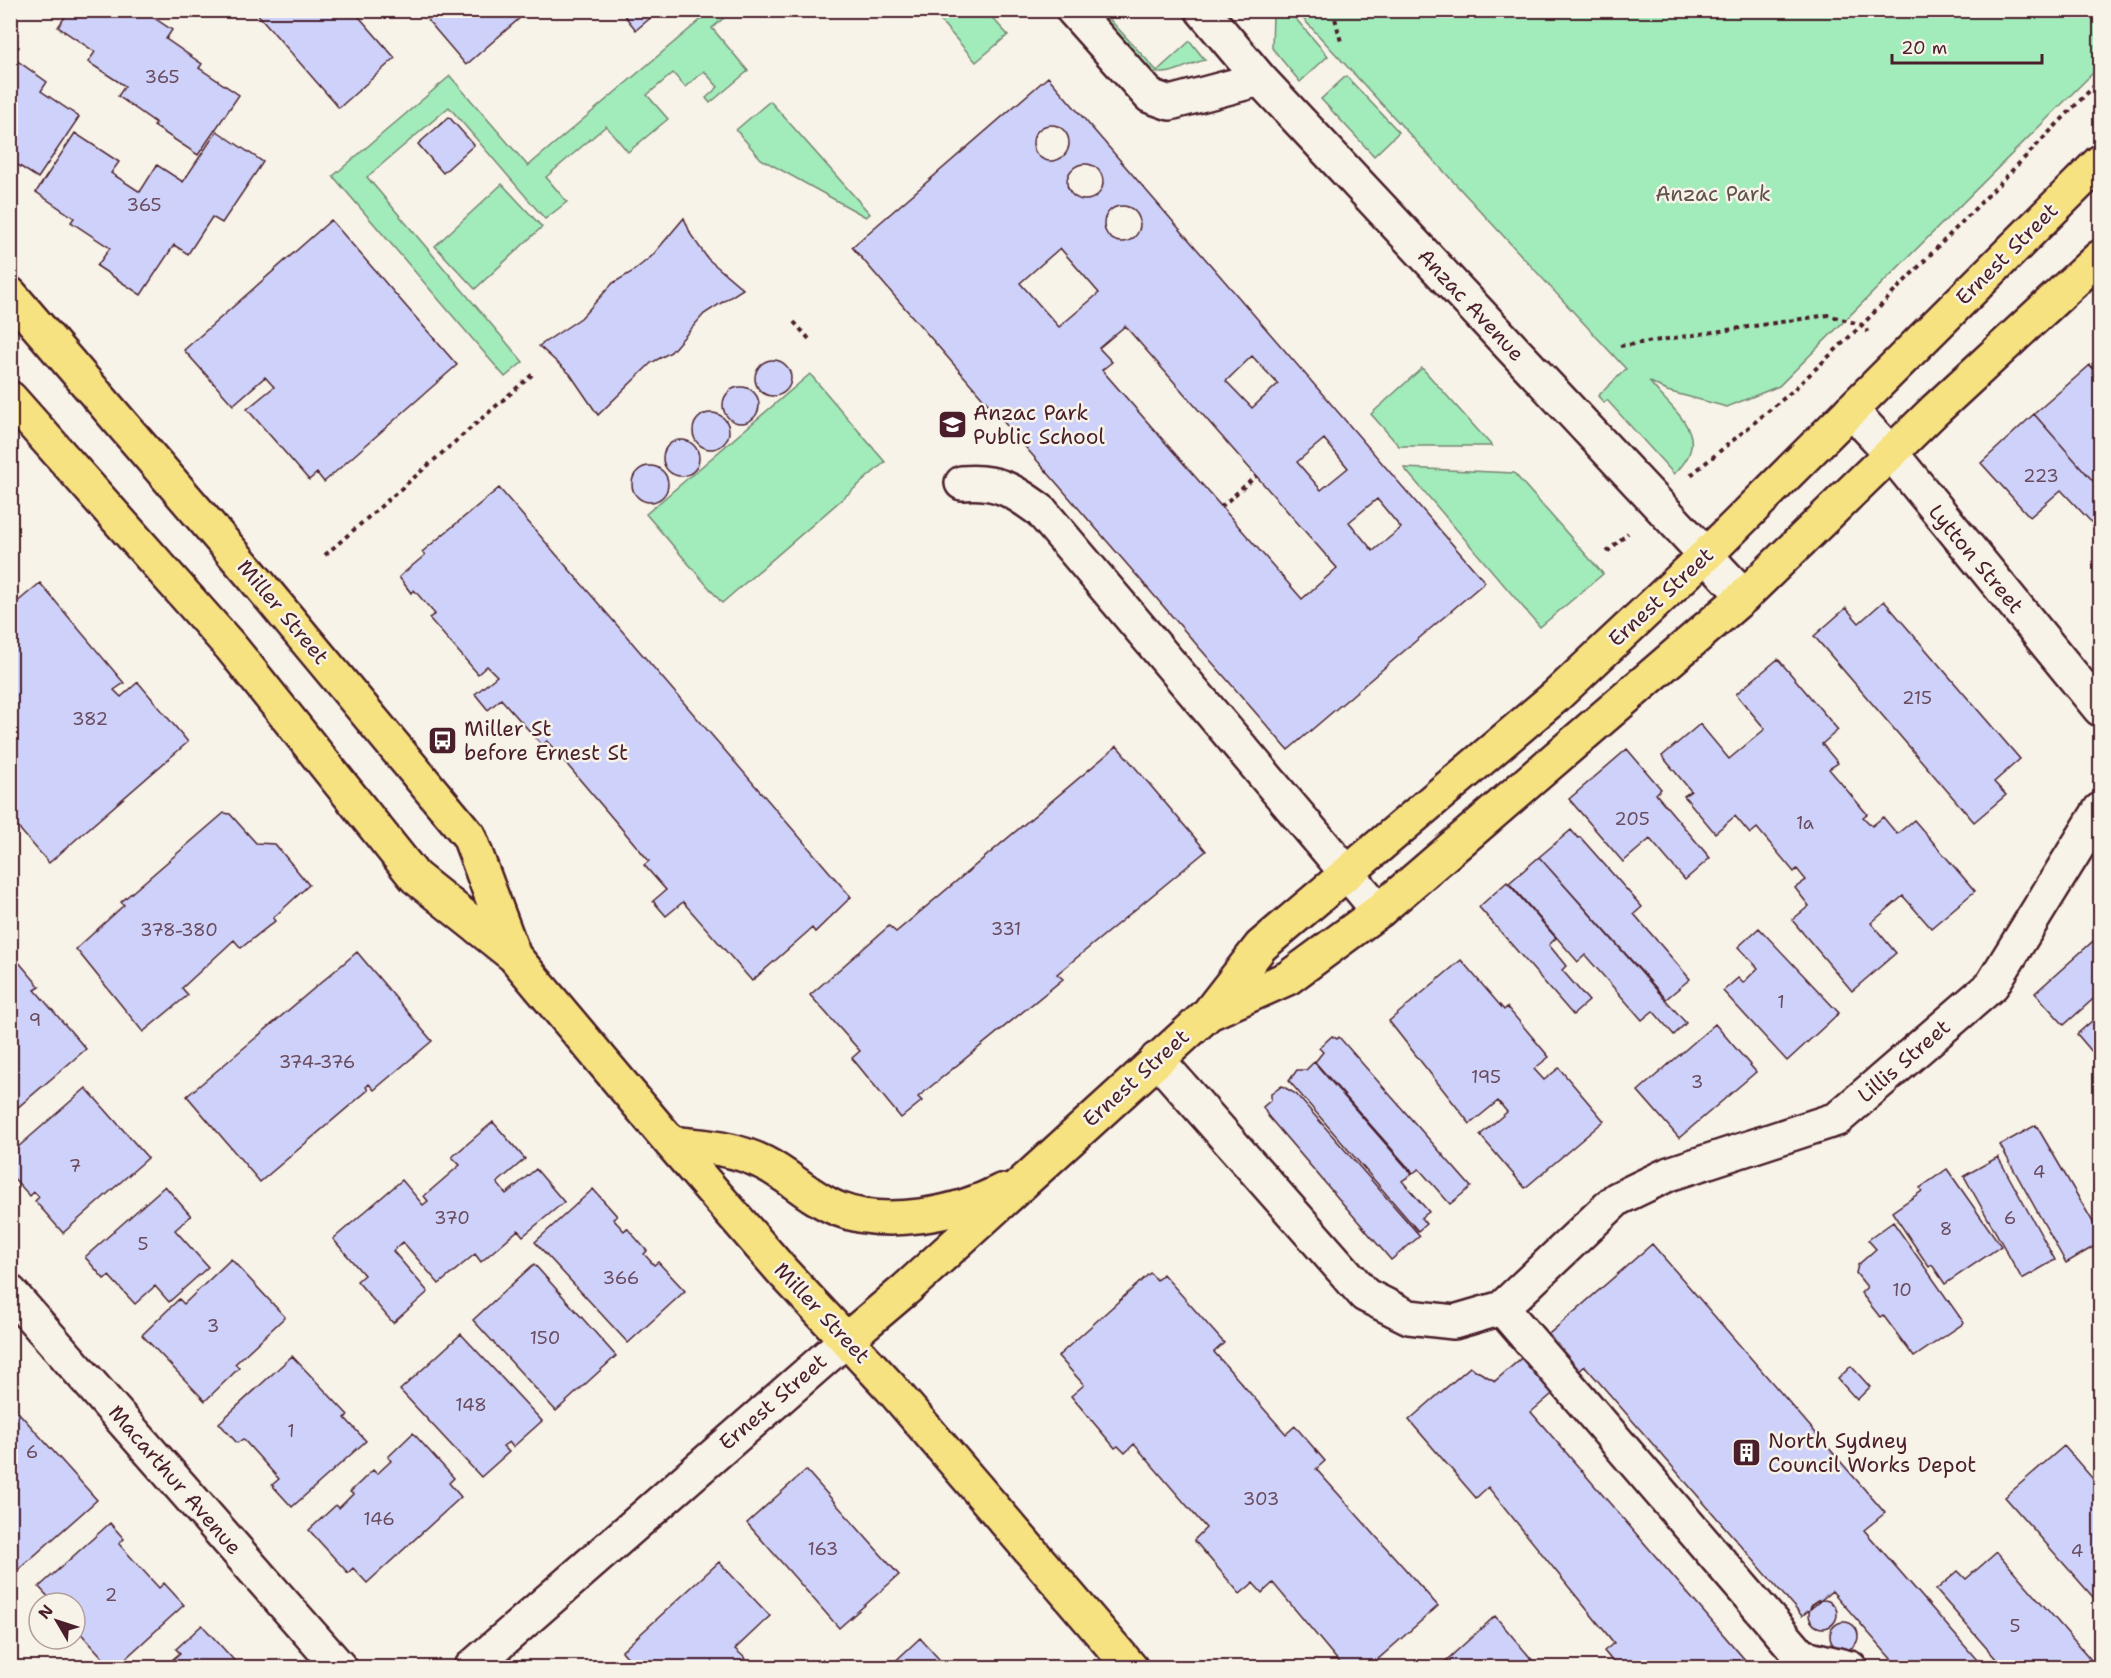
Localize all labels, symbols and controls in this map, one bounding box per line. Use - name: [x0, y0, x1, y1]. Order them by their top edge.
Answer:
- scale bar: [1892, 27, 2042, 65]
- text: 20 m: [1901, 36, 1947, 60]
- house number: 365: [144, 65, 180, 89]
- park label: Anzac Park: [1655, 180, 1771, 208]
- house number: 365: [126, 193, 162, 217]
- street label: Ernest Street: [1950, 197, 2064, 311]
- street label: Anzac Avenue: [1411, 243, 1531, 367]
- place label: Anzac Park Public School: [973, 399, 1106, 451]
- school or university icon: Anzac Park Public School: [936, 409, 968, 441]
- house number: 223: [2023, 464, 2059, 488]
- street label: Lytton Street: [1922, 499, 2030, 619]
- street label: Ernest Street: [1602, 541, 1720, 653]
- street label: Miller Street: [231, 554, 335, 670]
- house number: 215: [1902, 686, 1932, 710]
- house number: 382: [72, 707, 108, 731]
- place label: Miller St before Ernest St: [464, 715, 628, 767]
- bus stop icon: Miller St before Ernest St: [427, 725, 459, 757]
- house number: 205: [1614, 807, 1650, 831]
- house number: 1a: [1796, 811, 1814, 835]
- house number: 331: [991, 917, 1021, 941]
- house number: 378-380: [140, 918, 218, 942]
- house number: 1: [1777, 990, 1785, 1014]
- house number: 9: [29, 1008, 41, 1032]
- street label: Lillis Street: [1852, 1013, 1956, 1109]
- street label: Ernest Street: [1077, 1023, 1195, 1133]
- house number: 374-376: [279, 1050, 355, 1074]
- house number: 195: [1471, 1065, 1501, 1089]
- house number: 3: [1691, 1070, 1703, 1094]
- house number: 7: [69, 1154, 81, 1178]
- house number: 4: [2033, 1160, 2045, 1184]
- house number: 370: [434, 1206, 470, 1230]
- house number: 6: [2004, 1206, 2016, 1230]
- house number: 8: [1940, 1217, 1952, 1241]
- house number: 5: [137, 1232, 149, 1256]
- street label: Miller Street: [768, 1256, 876, 1370]
- house number: 366: [603, 1266, 639, 1290]
- house number: 10: [1892, 1278, 1912, 1302]
- house number: 3: [207, 1314, 219, 1338]
- house number: 150: [530, 1326, 560, 1350]
- street label: Ernest Street: [713, 1347, 833, 1457]
- house number: 148: [455, 1393, 487, 1417]
- street label: Macarthur Avenue: [102, 1399, 248, 1561]
- house number: 1: [287, 1419, 295, 1443]
- place label: North Sydney Council Works Depot: [1768, 1427, 1976, 1479]
- building icon: North Sydney Council Works Depot: [1731, 1437, 1763, 1469]
- house number: 6: [26, 1440, 38, 1464]
- house number: 303: [1243, 1487, 1279, 1511]
- house number: 146: [363, 1507, 395, 1531]
- house number: 163: [808, 1537, 838, 1561]
- house number: 4: [2071, 1539, 2083, 1563]
- house number: 2: [105, 1583, 117, 1607]
- north arrow: [27, 1591, 87, 1651]
- text: N: [34, 1600, 58, 1623]
- house number: 5: [2009, 1614, 2021, 1638]

